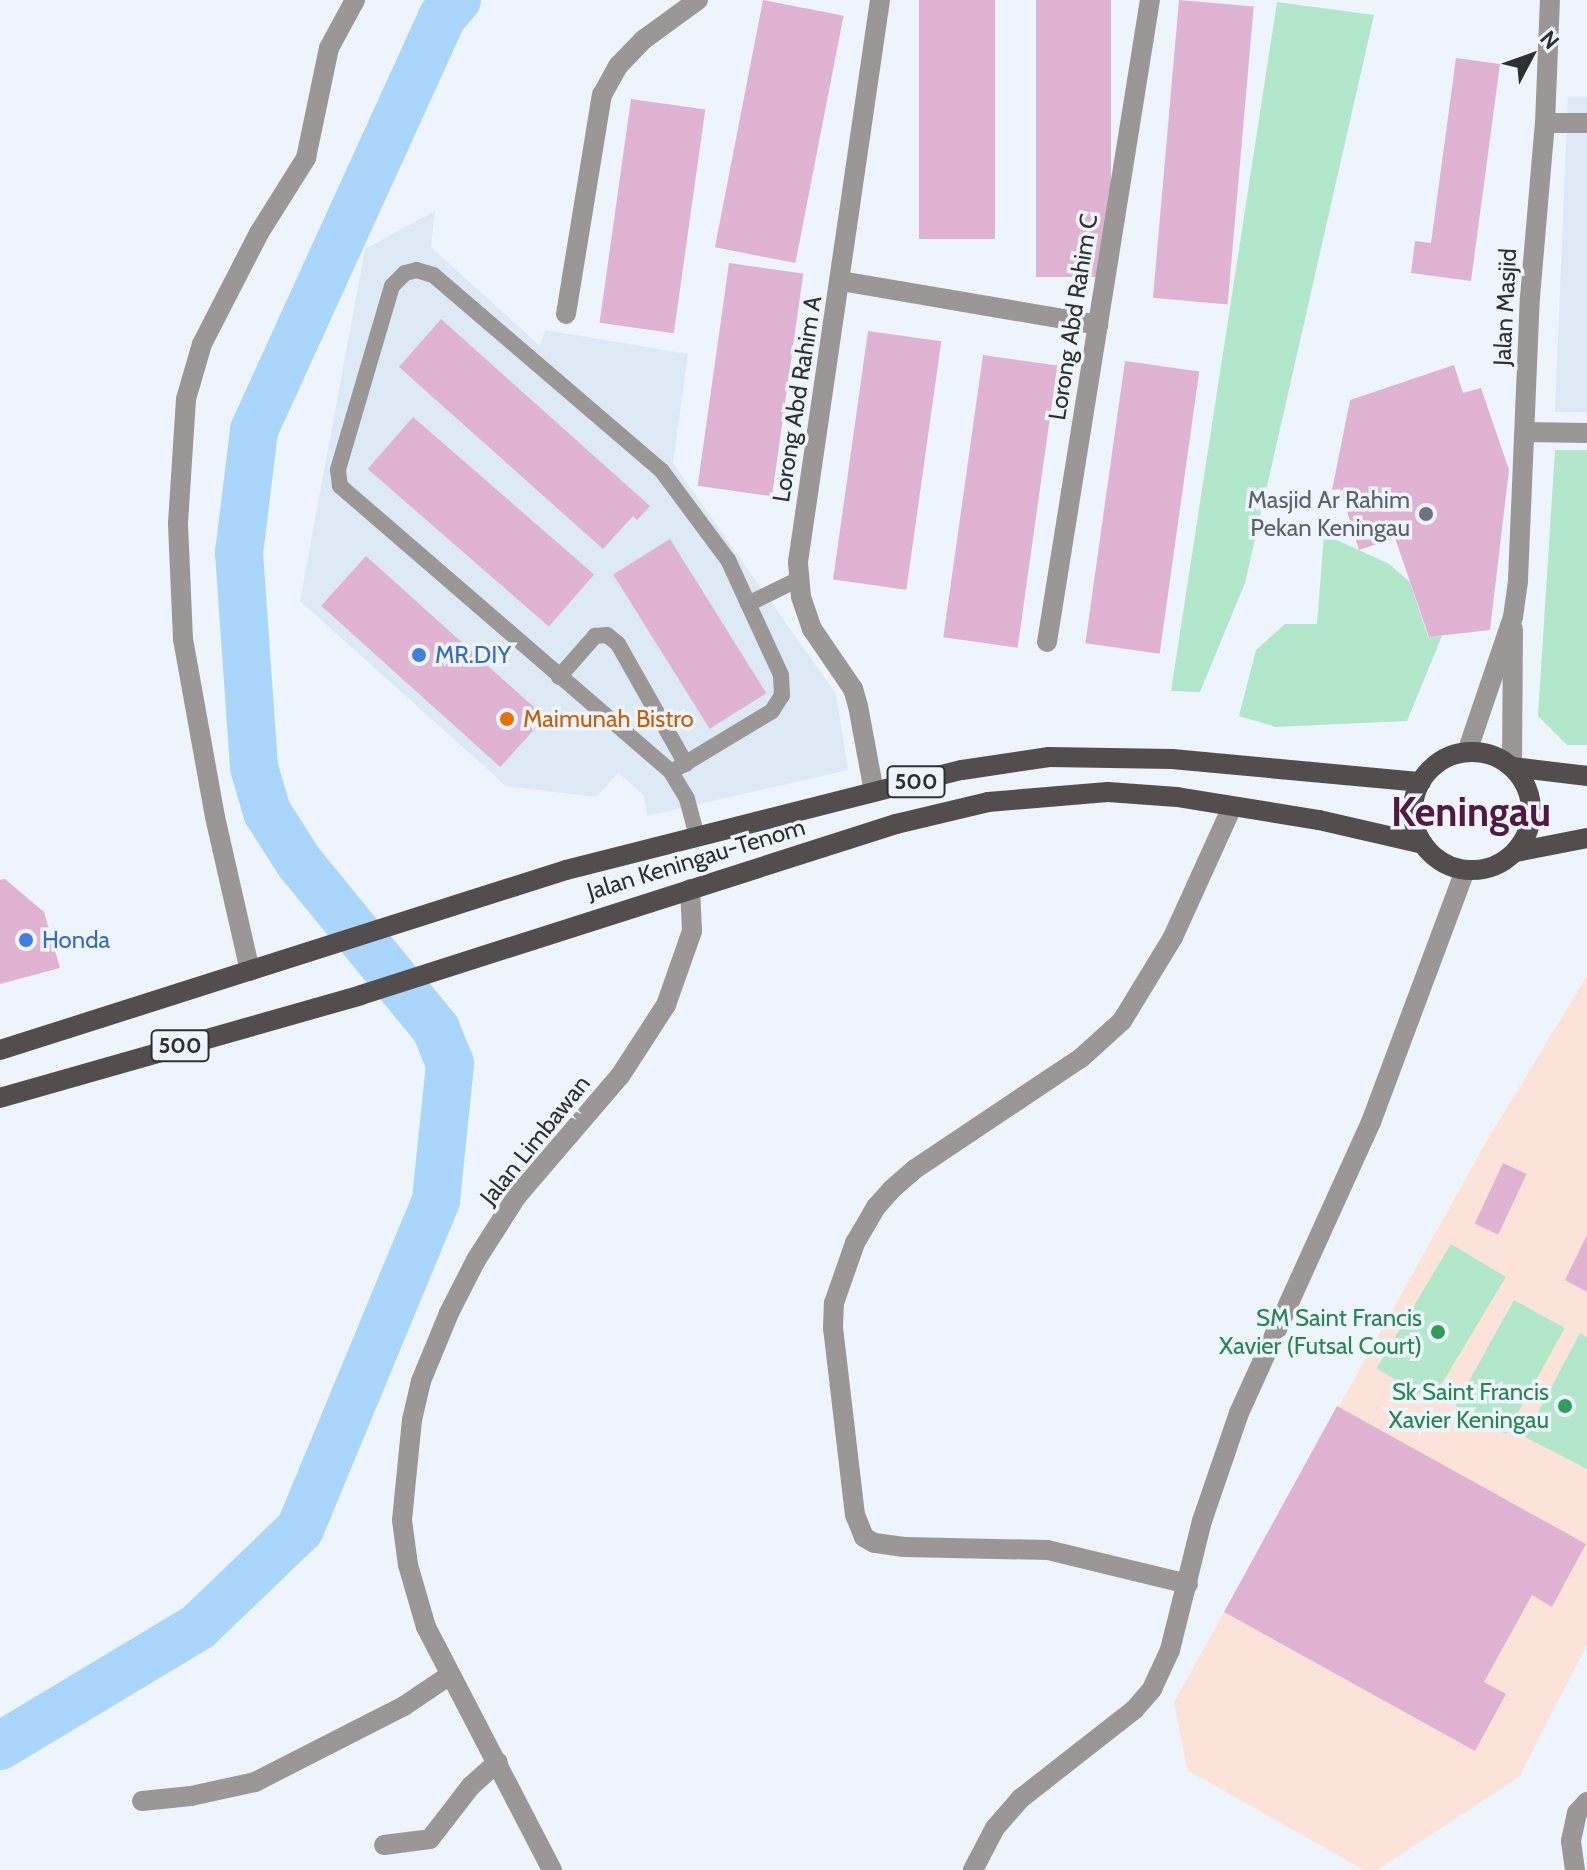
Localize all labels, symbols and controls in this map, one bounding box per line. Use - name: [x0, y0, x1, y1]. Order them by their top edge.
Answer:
- north arrow: [1491, 16, 1571, 96]
- text: N: [1534, 25, 1565, 55]
- street label: Lorong Abd Rahim C: [1042, 212, 1104, 422]
- street label: Jalan Masjid: [1488, 247, 1522, 367]
- street label: Lorong Abd Rahim A: [766, 294, 828, 504]
- place label: Masjid Ar Rahim Pekan Keningau: [1248, 486, 1410, 542]
- marker: Masjid Ar Rahim Pekan Keningau: [1417, 505, 1435, 523]
- place label: MR.DIY: [435, 641, 511, 669]
- marker: MR.DIY: [410, 646, 428, 664]
- place label: Maimunah Bistro: [523, 705, 694, 733]
- marker: Maimunah Bistro: [498, 710, 516, 728]
- road number: 500: [886, 764, 946, 800]
- district label: Keningau: [1391, 788, 1551, 836]
- street label: Jalan Keningau-Tenom: [583, 812, 809, 906]
- place label: Honda: [42, 926, 110, 954]
- marker: Honda: [17, 931, 35, 949]
- road number: 500: [150, 1028, 210, 1064]
- street label: Jalan Limbawan: [474, 1069, 596, 1211]
- place label: SM Saint Francis Xavier (Futsal Court): [1219, 1304, 1422, 1360]
- marker: SM Saint Francis Xavier (Futsal Court): [1429, 1323, 1447, 1341]
- place label: Sk Saint Francis Xavier Keningau: [1388, 1378, 1549, 1434]
- marker: Sk Saint Francis Xavier Keningau: [1556, 1397, 1574, 1415]

